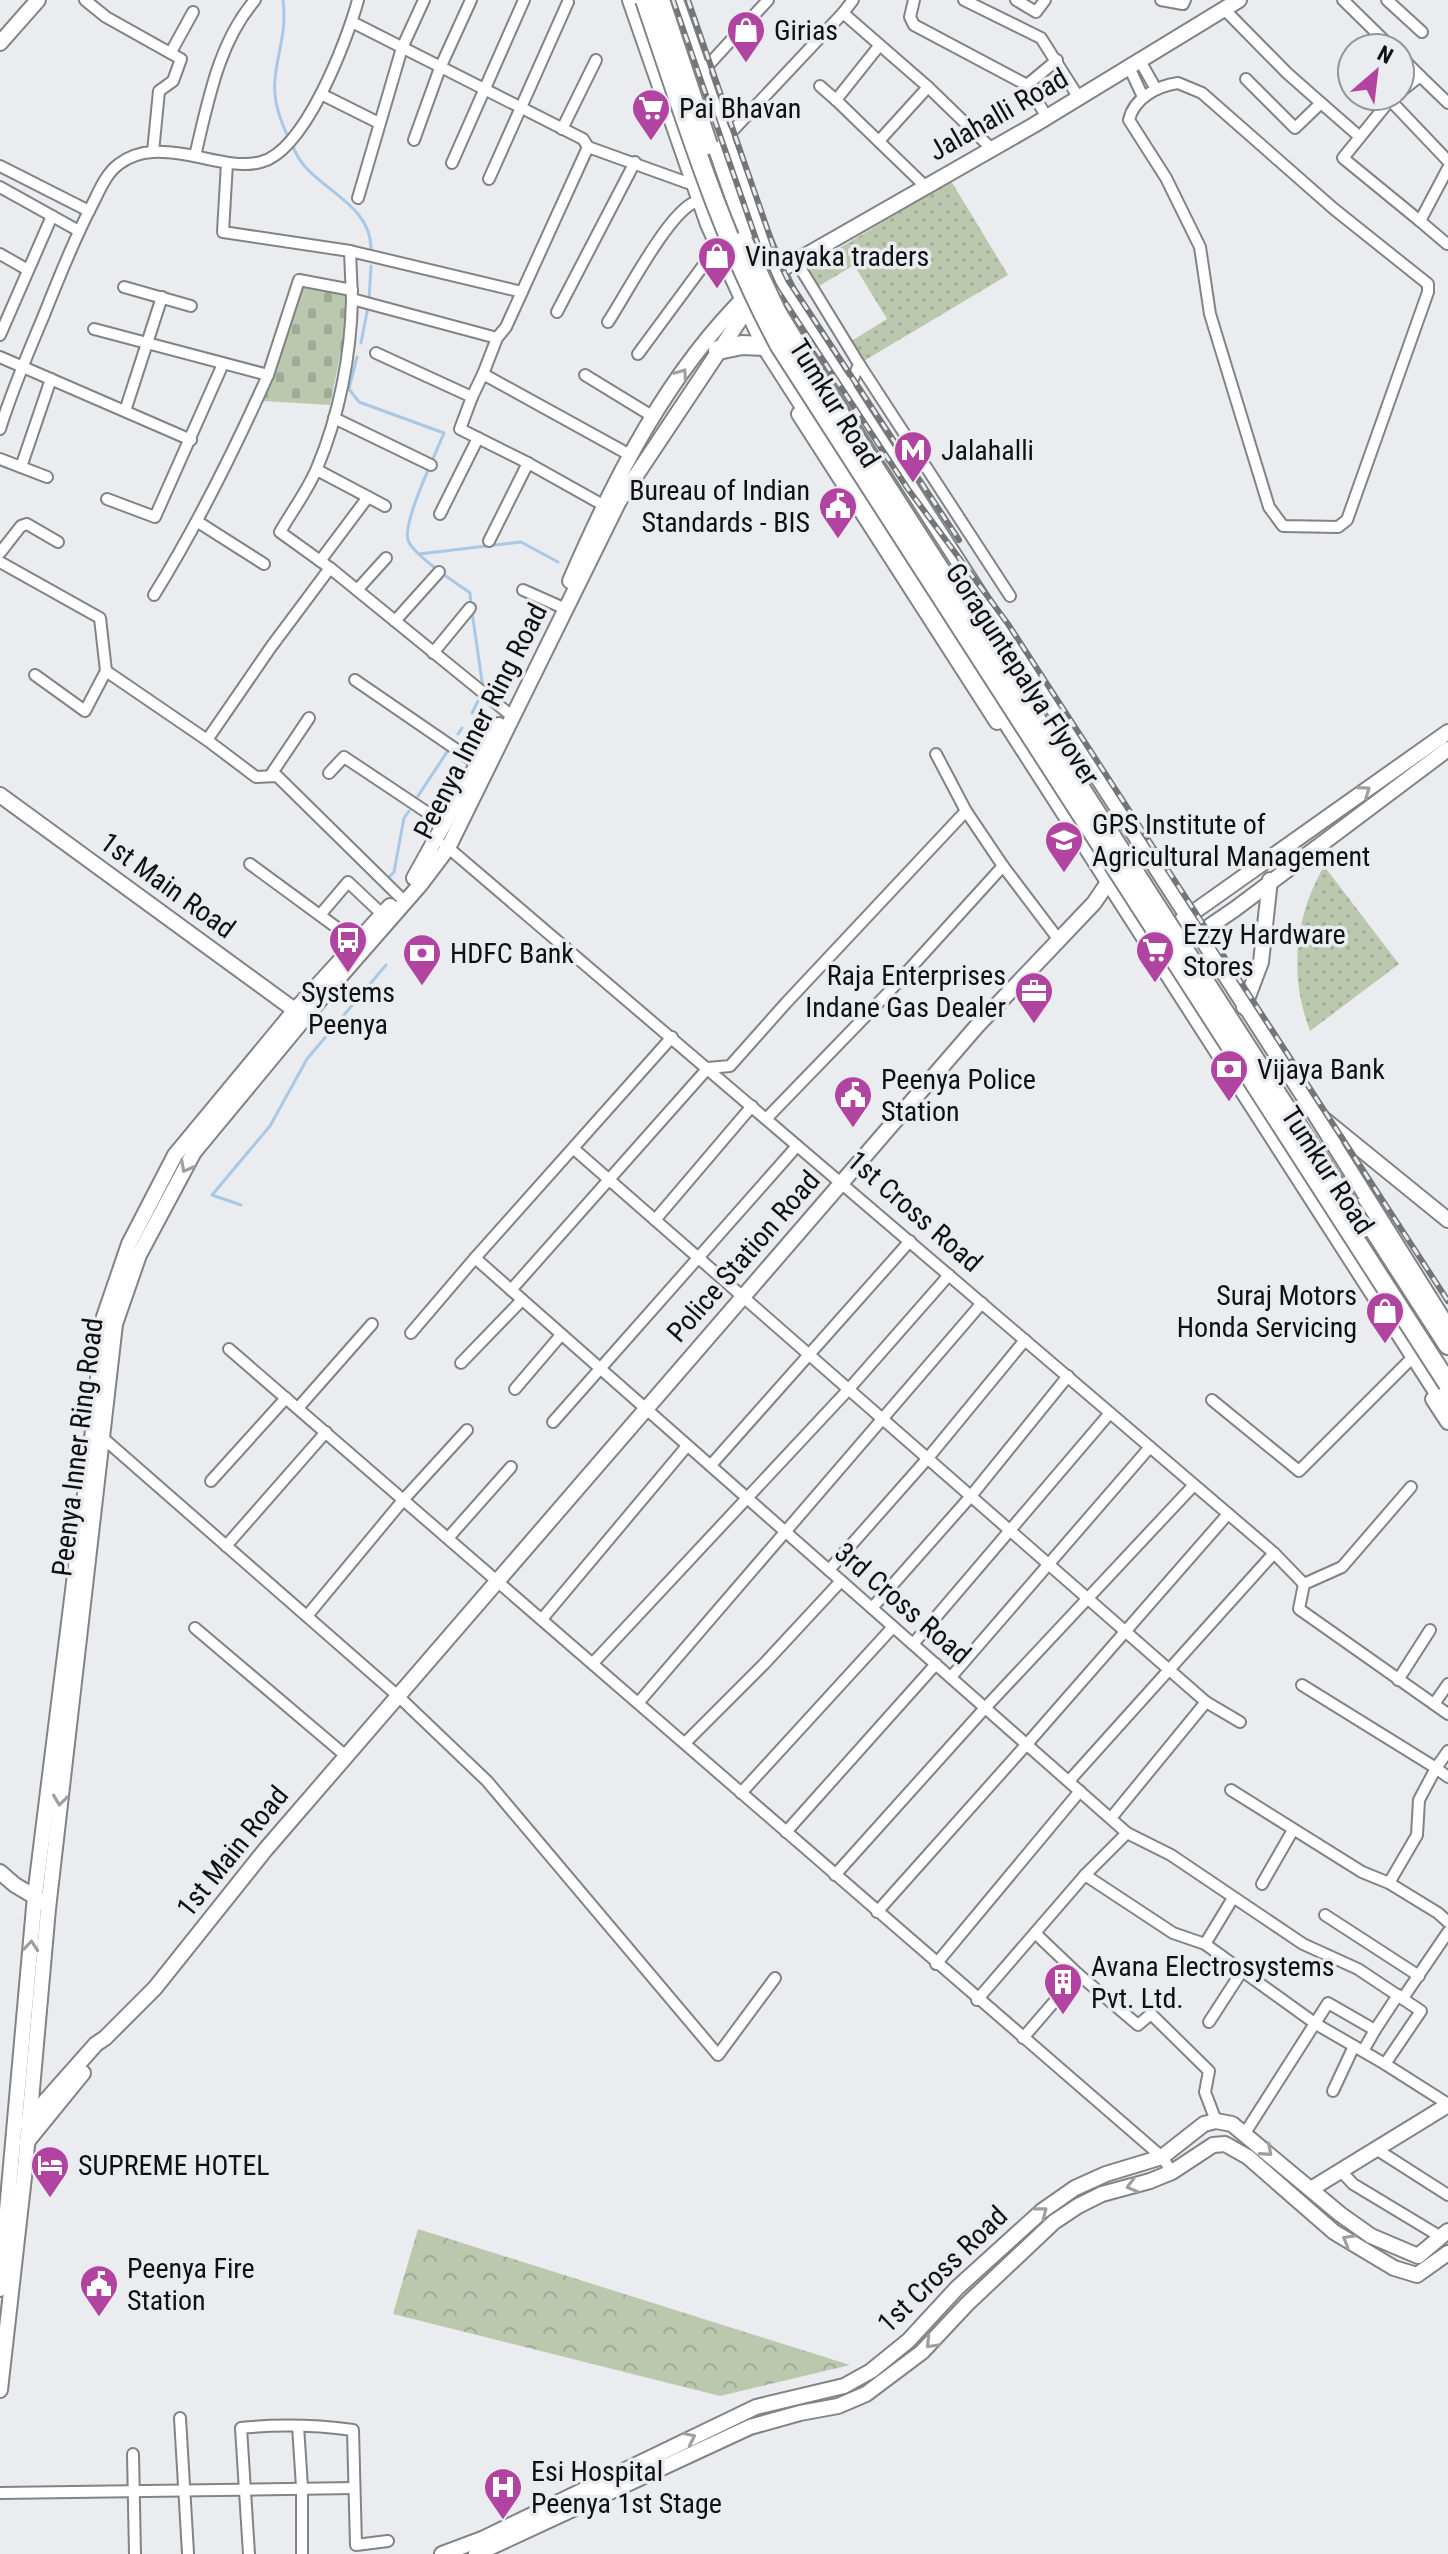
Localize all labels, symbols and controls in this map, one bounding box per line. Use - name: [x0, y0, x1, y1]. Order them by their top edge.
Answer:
- shop icon: Girias: [725, 9, 767, 64]
- place label: Girias: [774, 14, 838, 47]
- north arrow: [1336, 32, 1416, 112]
- text: N: [1373, 41, 1397, 69]
- street label: Jalahalli Road: [923, 61, 1074, 168]
- supermarket icon: Pai Bhavan: [630, 87, 672, 142]
- place label: Pai Bhavan: [679, 92, 801, 125]
- shop icon: Vinayaka traders: [696, 235, 738, 290]
- place label: Vinayaka traders: [745, 240, 929, 273]
- street label: Tumkur Road: [782, 333, 887, 474]
- one-way arrow: [672, 368, 687, 382]
- metro station icon: Jalahalli: [892, 429, 934, 484]
- place label: Jalahalli: [941, 434, 1034, 467]
- place label: Bureau of Indian Standards - BIS: [629, 474, 810, 539]
- public building icon: Bureau of Indian Standards - BIS: [817, 485, 859, 540]
- street label: Goraguntepalya Flyover: [939, 557, 1107, 791]
- street label: Peenya Inner Ring Road: [407, 598, 554, 845]
- one-way arrow: [1356, 786, 1370, 801]
- place label: GPS Institute of Agricultural Management: [1092, 808, 1370, 873]
- school or university icon: GPS Institute of Agricultural Management: [1043, 819, 1085, 874]
- street label: 1st Main Road: [94, 825, 242, 945]
- place label: Ezzy Hardware Stores: [1183, 918, 1346, 983]
- bus stop icon: Systems Peenya: [327, 919, 369, 974]
- supermarket icon: Ezzy Hardware Stores: [1134, 929, 1176, 984]
- bank icon: HDFC Bank: [401, 932, 443, 987]
- place label: HDFC Bank: [450, 937, 574, 970]
- place label: Raja Enterprises Indane Gas Dealer: [805, 959, 1006, 1024]
- office icon: Raja Enterprises Indane Gas Dealer: [1013, 970, 1055, 1025]
- place label: Systems Peenya: [301, 976, 395, 1041]
- bank icon: Vijaya Bank: [1208, 1048, 1250, 1103]
- place label: Vijaya Bank: [1257, 1053, 1385, 1086]
- place label: Peenya Police Station: [881, 1063, 1036, 1128]
- public building icon: Peenya Police Station: [832, 1074, 874, 1129]
- street label: Tumkur Road: [1274, 1100, 1381, 1240]
- street label: 1st Cross Road: [841, 1144, 989, 1279]
- one-way arrow: [180, 1159, 195, 1174]
- street label: Police Station Road: [660, 1164, 827, 1349]
- place label: Suraj Motors Honda Servicing: [1177, 1279, 1357, 1344]
- shop icon: Suraj Motors Honda Servicing: [1364, 1290, 1406, 1345]
- street label: Peenya Inner Ring Road: [45, 1316, 110, 1578]
- street label: 3rd Cross Road: [828, 1536, 977, 1671]
- street label: 1st Main Road: [170, 1779, 295, 1923]
- one-way arrow: [52, 1794, 69, 1807]
- one-way arrow: [22, 1939, 39, 1952]
- place label: Avana Electrosystems Pvt. Ltd.: [1091, 1950, 1335, 2015]
- building icon: Avana Electrosystems Pvt. Ltd.: [1042, 1961, 1084, 2016]
- one-way arrow: [1257, 2142, 1272, 2156]
- hotel icon: SUPREME HOTEL: [29, 2144, 71, 2199]
- place label: SUPREME HOTEL: [78, 2149, 270, 2182]
- one-way arrow: [1126, 2177, 1140, 2194]
- street label: 1st Cross Road: [871, 2199, 1014, 2339]
- one-way arrow: [1033, 2207, 1047, 2222]
- one-way arrow: [1342, 2235, 1356, 2250]
- place label: Peenya Fire Station: [127, 2252, 255, 2317]
- public building icon: Peenya Fire Station: [78, 2263, 120, 2318]
- one-way arrow: [925, 2334, 940, 2348]
- one-way arrow: [682, 2431, 696, 2447]
- place label: Esi Hospital Peenya 1st Stage: [531, 2455, 722, 2520]
- hospital icon: Esi Hospital Peenya 1st Stage: [482, 2466, 524, 2521]

